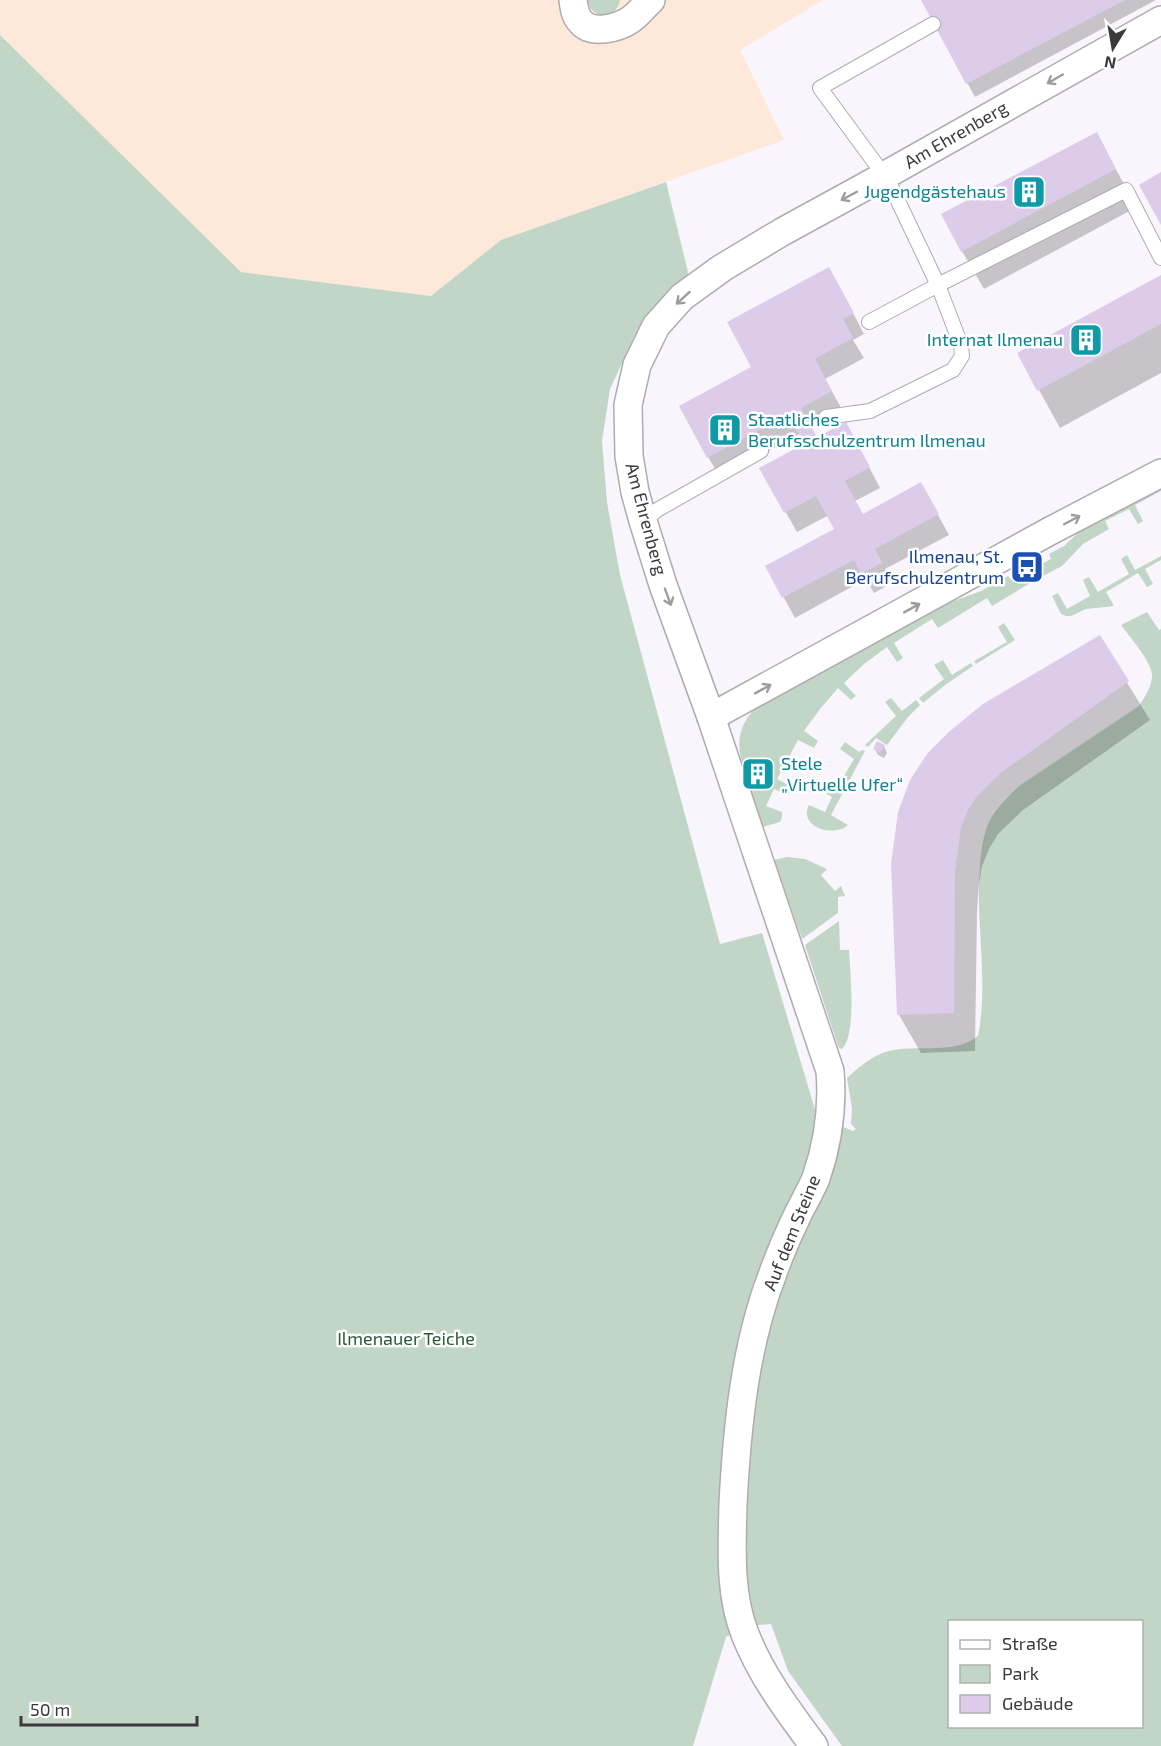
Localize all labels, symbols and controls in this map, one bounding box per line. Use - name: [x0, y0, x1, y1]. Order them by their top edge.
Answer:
- north arrow: [1083, 18, 1143, 78]
- text: N: [1103, 53, 1118, 74]
- one-way arrow: [1047, 73, 1064, 85]
- street label: Am Ehrenberg: [900, 96, 1011, 173]
- building icon: Jugendgästehaus: [1011, 174, 1047, 210]
- place label: Jugendgästehaus: [864, 180, 1006, 202]
- one-way arrow: [840, 191, 858, 202]
- one-way arrow: [676, 291, 691, 305]
- building icon: Internat Ilmenau: [1068, 322, 1104, 358]
- place label: Internat Ilmenau: [927, 328, 1063, 350]
- place label: Staatliches Berufsschulzentrum Ilmenau: [748, 408, 986, 451]
- building icon: Staatliches Berufsschulzentrum Ilmenau: [707, 412, 743, 448]
- street label: Am Ehrenberg: [621, 460, 673, 577]
- one-way arrow: [1062, 514, 1080, 525]
- place label: Ilmenau, St. Berufschulzentrum: [845, 545, 1004, 588]
- bus stop icon: Ilmenau, St. Berufschulzentrum: [1009, 549, 1045, 585]
- one-way arrow: [663, 587, 674, 606]
- one-way arrow: [903, 602, 920, 614]
- one-way arrow: [753, 683, 771, 694]
- place label: Stele „Virtuelle Ufer“: [781, 752, 903, 795]
- building icon: Stele „Virtuelle Ufer“: [740, 756, 776, 792]
- street label: Auf dem Steine: [758, 1172, 824, 1294]
- park label: Ilmenauer Teiche: [337, 1327, 475, 1349]
- legend: [948, 1620, 1143, 1728]
- text: Straße: [1002, 1632, 1058, 1654]
- text: Park: [1002, 1662, 1039, 1684]
- scale bar: [21, 1689, 196, 1727]
- text: Gebäude: [1002, 1692, 1073, 1714]
- text: 50 m: [30, 1698, 70, 1720]

